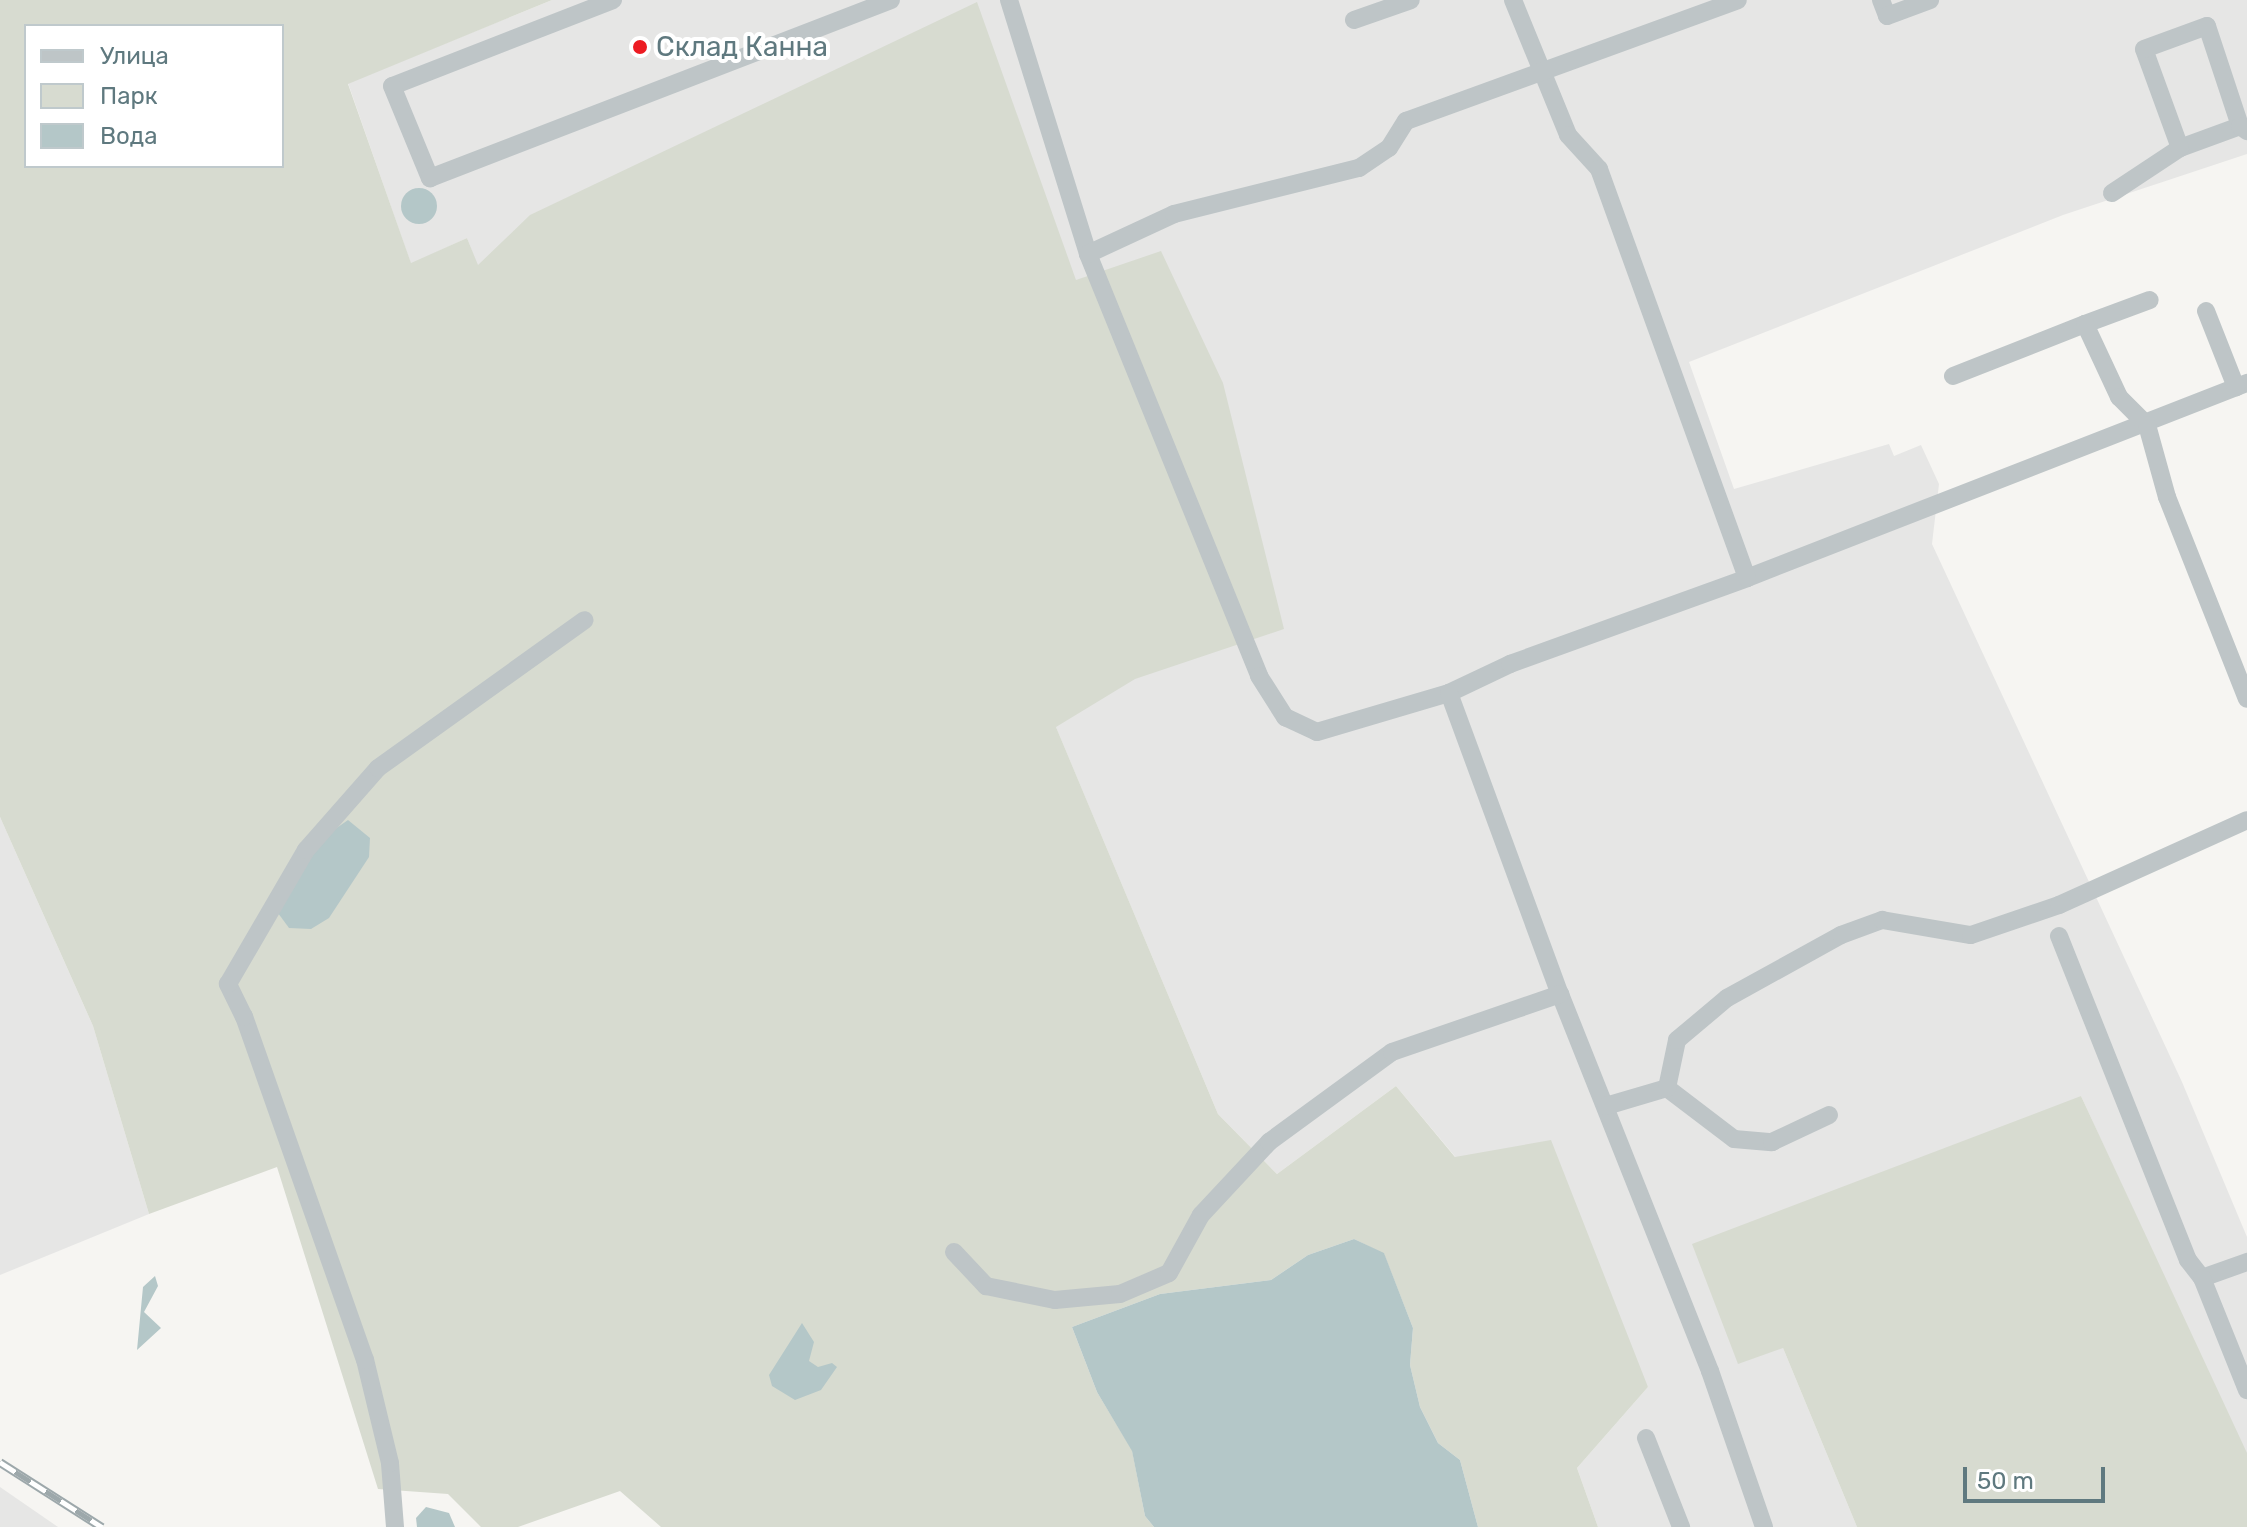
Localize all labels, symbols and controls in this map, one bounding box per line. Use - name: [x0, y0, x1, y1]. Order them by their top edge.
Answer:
- legend: [24, 24, 284, 168]
- place label: Склад Канна: [656, 30, 828, 64]
- marker: Склад Канна: [631, 38, 649, 56]
- text: Улица: [100, 42, 169, 70]
- text: Парк: [100, 82, 158, 110]
- text: Вода: [100, 122, 157, 150]
- scale bar: [1967, 1451, 2109, 1501]
- text: 50 m: [1977, 1467, 2034, 1495]

